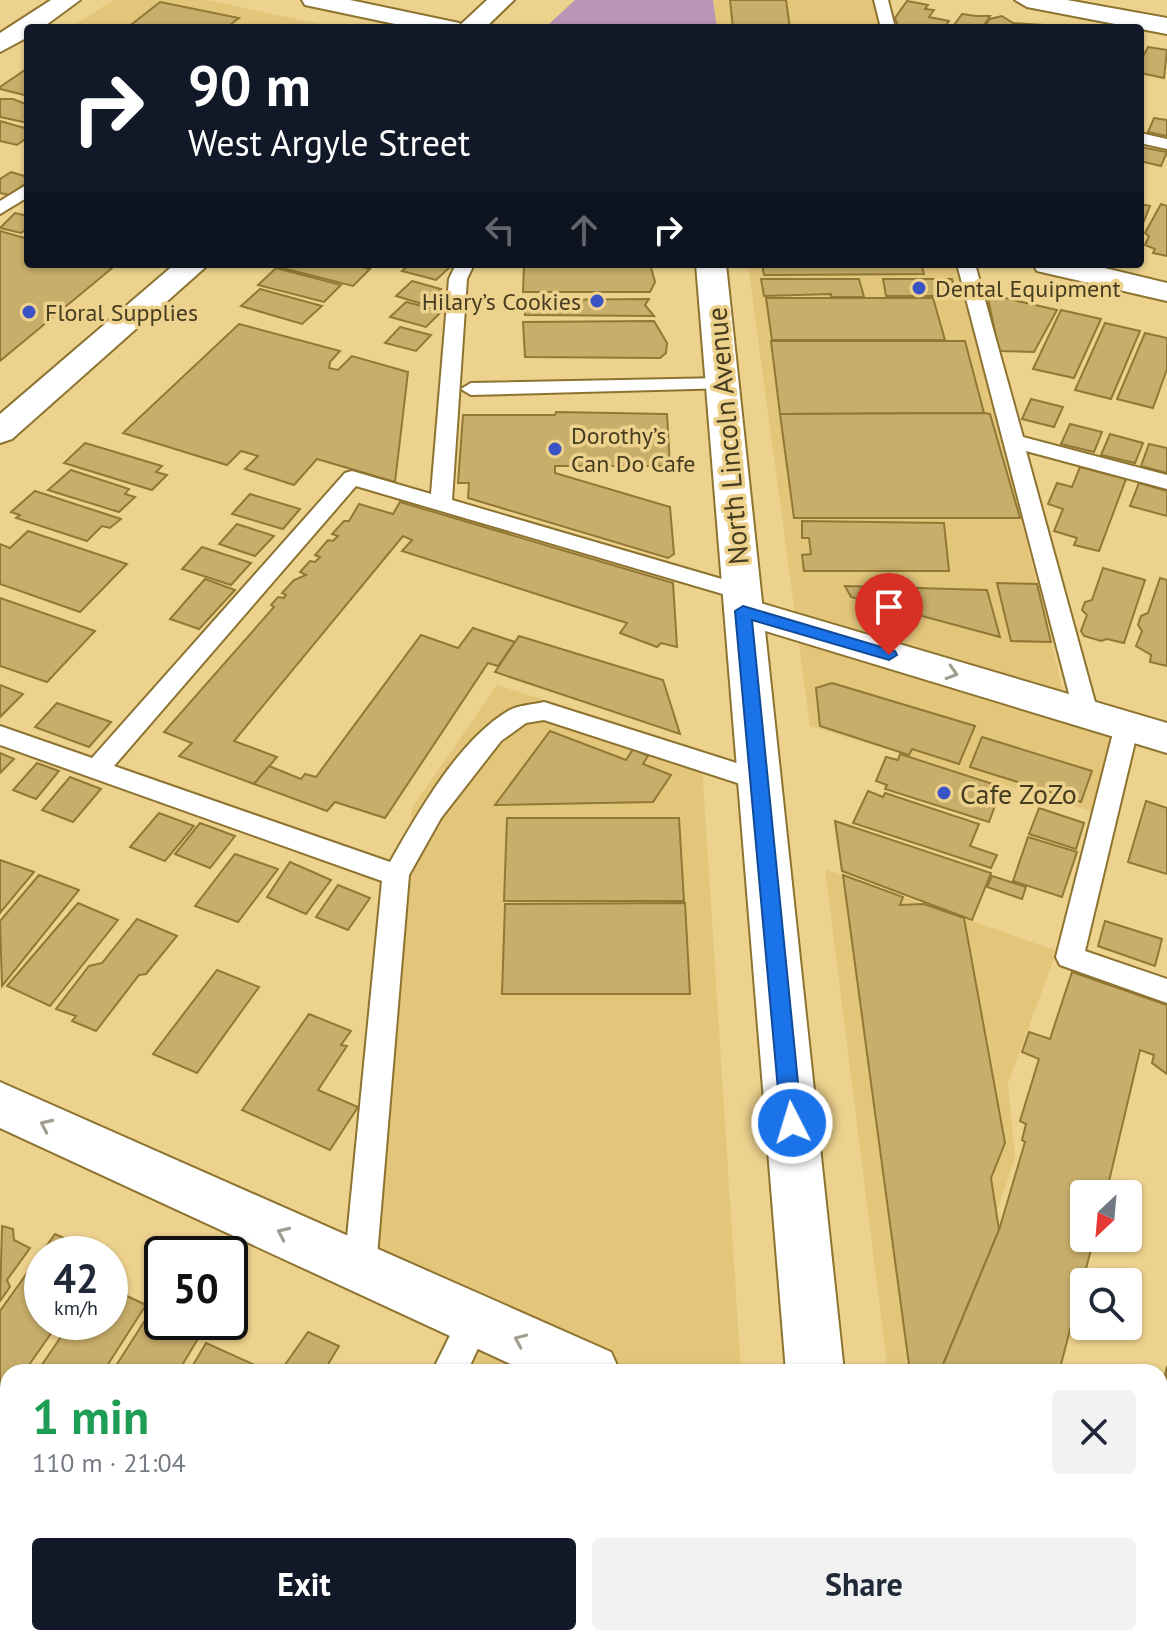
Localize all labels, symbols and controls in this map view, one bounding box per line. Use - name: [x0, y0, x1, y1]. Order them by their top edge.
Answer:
- text: 90 m: [188, 49, 311, 121]
- icon: right: [56, 56, 160, 160]
- text: West Argyle Street: [188, 119, 470, 166]
- icon: left: [478, 208, 522, 252]
- icon: ahead: [562, 208, 606, 252]
- icon: right: [646, 208, 690, 252]
- place label: Dental Equipment: [935, 273, 1121, 304]
- marker: Dental Equipment: [910, 279, 928, 297]
- place label: Hilary’s Cookies: [422, 286, 581, 317]
- marker: Hilary’s Cookies: [588, 292, 606, 310]
- place label: Floral Supplies: [45, 297, 198, 328]
- marker: Floral Supplies: [20, 303, 38, 321]
- street label: North Lincoln Avenue: [697, 306, 757, 566]
- place label: Dorothy’s Can Do Cafe: [571, 420, 696, 479]
- marker: Dorothy’s Can Do Cafe: [546, 440, 564, 458]
- pin: [855, 573, 923, 655]
- icon: arrive: [867, 585, 911, 629]
- one-way arrow: [945, 664, 959, 680]
- place label: Cafe ZoZo: [960, 775, 1077, 812]
- marker: Cafe ZoZo: [935, 784, 953, 802]
- position arrow: [750, 1081, 834, 1165]
- one-way arrow: [40, 1119, 54, 1135]
- north arrow: [1070, 1180, 1142, 1252]
- map controls: [1070, 1180, 1142, 1340]
- one-way arrow: [276, 1227, 291, 1243]
- speed limit sign: 50: [144, 1236, 248, 1340]
- text: 42: [53, 1252, 99, 1304]
- button: search: [1070, 1268, 1142, 1340]
- text: km/h: [54, 1295, 98, 1321]
- one-way arrow: [513, 1334, 528, 1350]
- text: 1 min: [32, 1385, 149, 1447]
- button: close: [1052, 1390, 1136, 1474]
- text: 110 m · 21:04: [32, 1446, 186, 1479]
- button: Exit: [32, 1538, 576, 1630]
- button: Share: [592, 1538, 1136, 1630]

